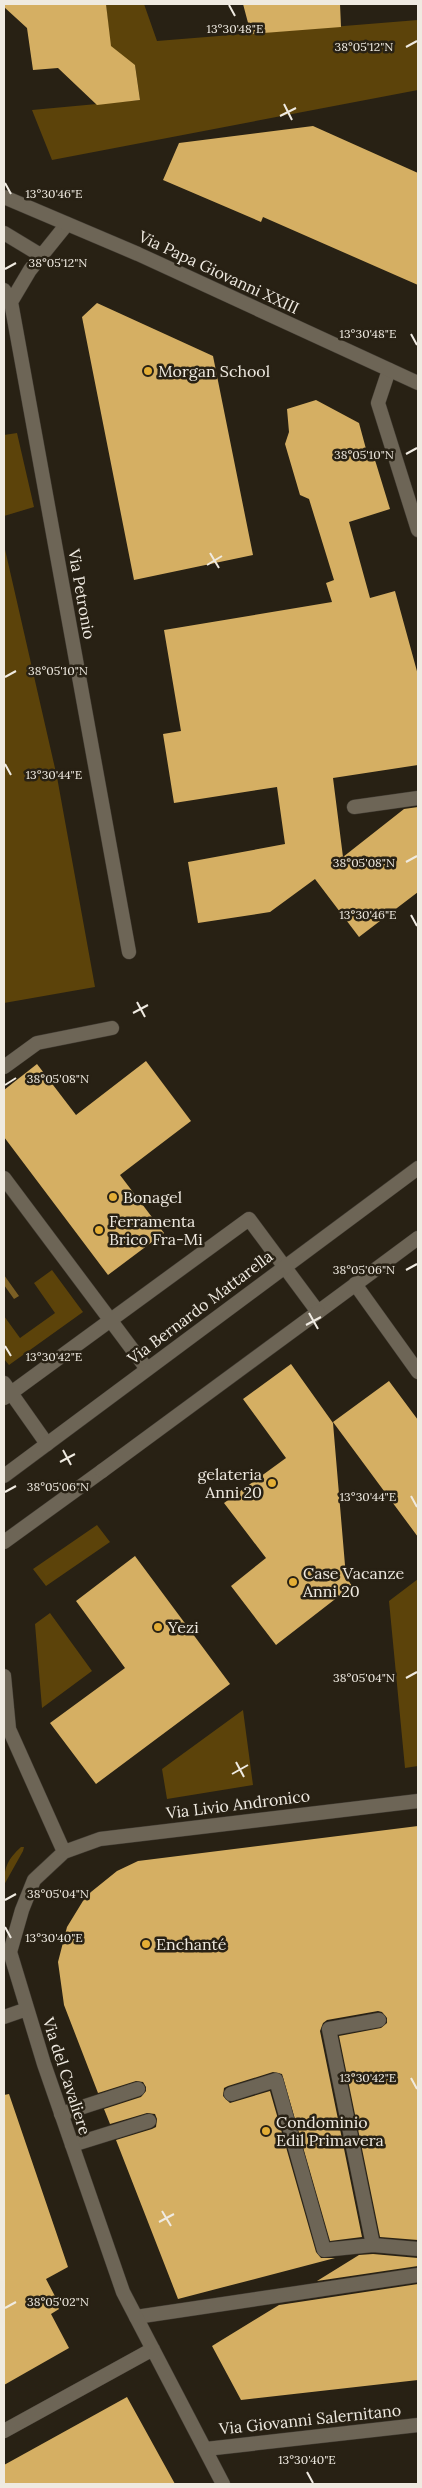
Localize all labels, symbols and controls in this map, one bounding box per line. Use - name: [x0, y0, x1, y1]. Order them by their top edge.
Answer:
- text: 13°30'48"E: [207, 21, 263, 36]
- text: 38°05'12"N: [335, 39, 393, 54]
- text: 13°30'46"E: [25, 186, 83, 201]
- street label: Via Papa Giovanni XXIII: [135, 226, 302, 318]
- text: 38°05'12"N: [29, 255, 87, 270]
- text: 13°30'48"E: [340, 326, 396, 341]
- place label: Morgan School: [158, 361, 270, 381]
- marker: Morgan School: [142, 365, 154, 377]
- text: 38°05'10"N: [334, 447, 394, 462]
- street label: Via Petronio: [64, 546, 100, 641]
- text: 38°05'10"N: [28, 663, 88, 678]
- text: 13°30'44"E: [26, 767, 82, 782]
- text: 38°05'08"N: [333, 855, 395, 870]
- text: 13°30'46"E: [339, 907, 397, 922]
- text: 38°05'08"N: [27, 1071, 89, 1086]
- place label: Bonagel: [123, 1187, 182, 1207]
- marker: Bonagel: [107, 1191, 119, 1203]
- place label: Ferramenta Brico Fra-Mi: [109, 1211, 203, 1249]
- marker: Ferramenta Brico Fra-Mi: [93, 1224, 105, 1236]
- street label: Via Bernardo Mattarella: [123, 1246, 277, 1369]
- text: 38°05'06"N: [333, 1262, 395, 1277]
- text: 13°30'42"E: [26, 1349, 82, 1364]
- place label: gelateria Anni 20: [198, 1464, 262, 1502]
- marker: gelateria Anni 20: [266, 1477, 278, 1489]
- text: 38°05'06"N: [27, 1479, 89, 1494]
- text: 13°30'44"E: [340, 1489, 396, 1504]
- place label: Case Vacanze Anni 20: [302, 1563, 405, 1601]
- marker: Case Vacanze Anni 20: [287, 1576, 299, 1588]
- place label: Yezi: [167, 1617, 199, 1637]
- marker: Yezi: [152, 1621, 164, 1633]
- text: 38°05'04"N: [333, 1670, 395, 1685]
- street label: Via Livio Andronico: [164, 1785, 311, 1823]
- text: 38°05'04"N: [27, 1886, 89, 1901]
- text: 13°30'40"E: [25, 1930, 83, 1945]
- place label: Enchanté: [156, 1934, 227, 1954]
- marker: Enchanté: [140, 1938, 152, 1950]
- street label: Via del Cavaliere: [38, 2014, 96, 2138]
- text: 13°30'42"E: [340, 2070, 396, 2085]
- place label: Condominio Edil Primavera: [276, 2112, 384, 2150]
- marker: Condominio Edil Primavera: [260, 2125, 272, 2137]
- text: 38°05'02"N: [27, 2294, 89, 2309]
- street label: Via Giovanni Salernitano: [217, 2400, 402, 2439]
- text: 13°30'40"E: [278, 2452, 336, 2467]

